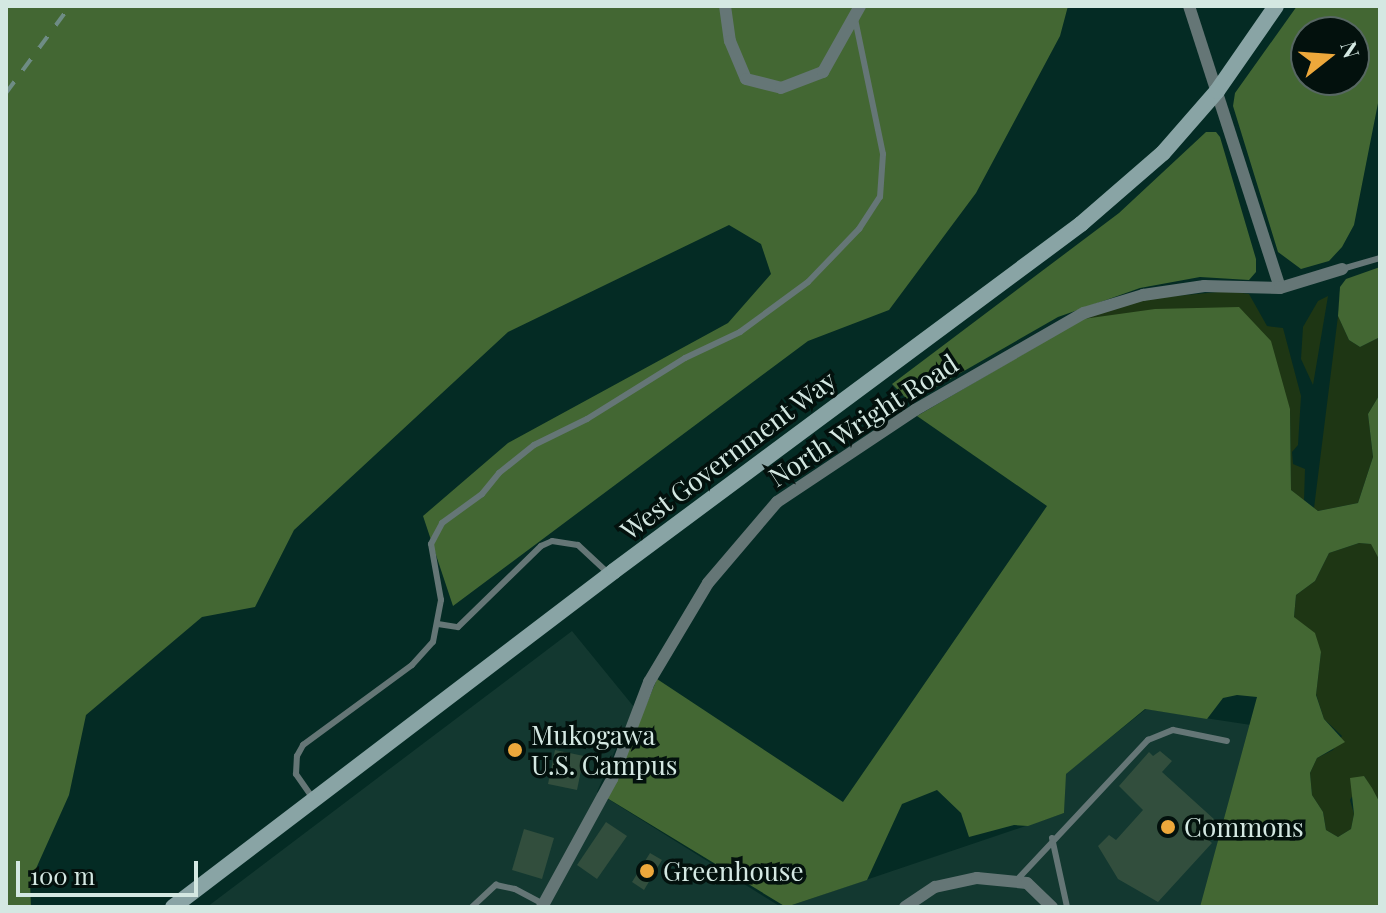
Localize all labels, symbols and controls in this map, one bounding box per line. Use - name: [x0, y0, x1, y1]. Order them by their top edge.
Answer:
- north arrow: [1290, 16, 1370, 96]
- text: N: [1334, 38, 1368, 62]
- street label: North Wright Road: [762, 347, 964, 493]
- street label: West Government Way: [614, 363, 842, 547]
- place label: Mukogawa U.S. Campus: [531, 719, 677, 780]
- marker: Mukogawa U.S. Campus: [506, 741, 524, 759]
- place label: Commons: [1184, 811, 1304, 843]
- marker: Commons: [1159, 818, 1177, 836]
- scale bar: [20, 845, 202, 895]
- place label: Greenhouse: [663, 855, 804, 887]
- text: 100 m: [30, 859, 95, 891]
- marker: Greenhouse: [638, 862, 656, 880]

